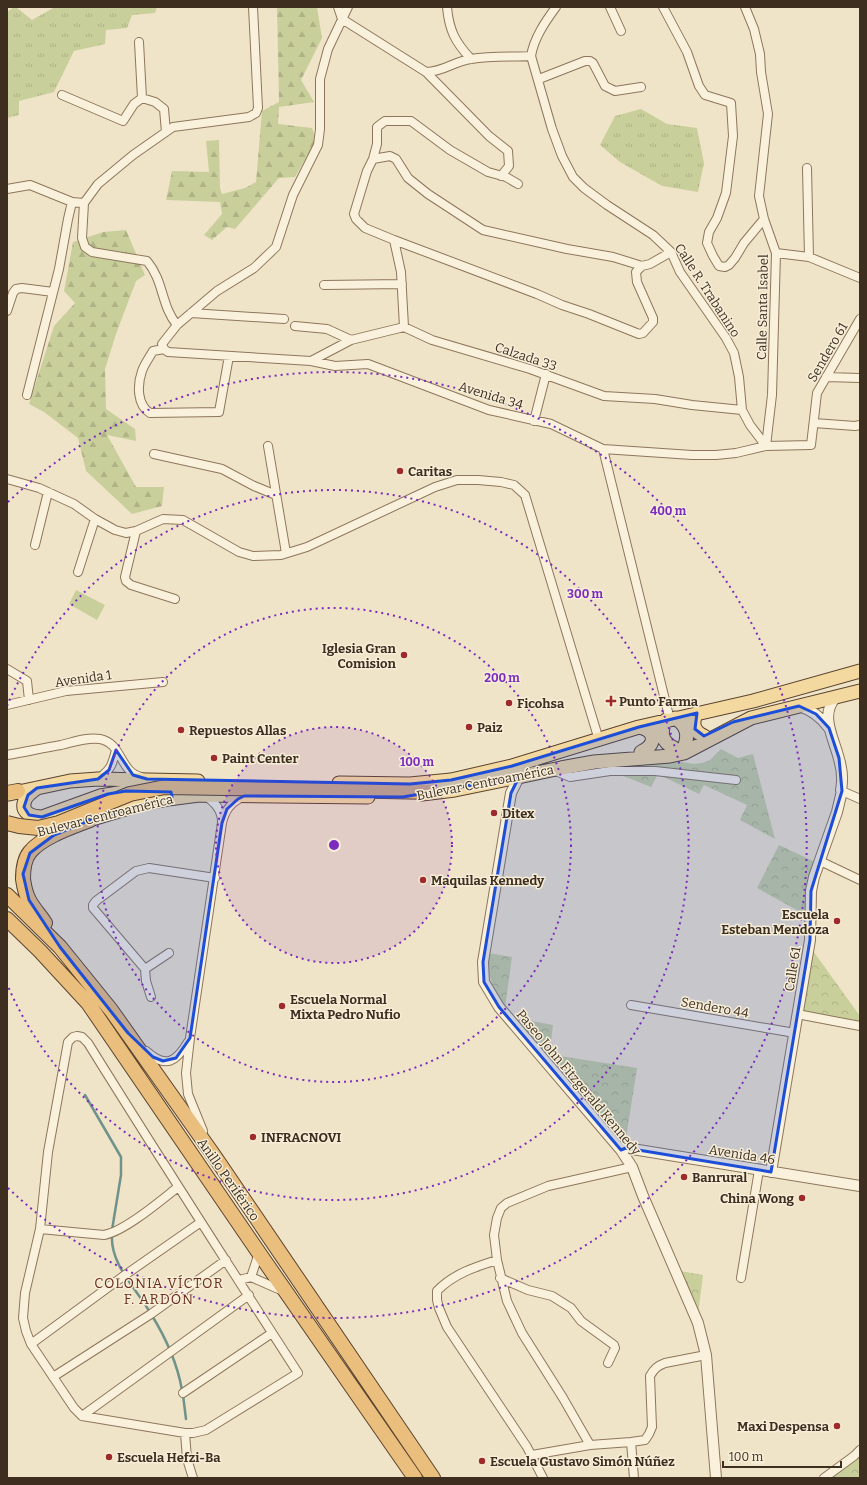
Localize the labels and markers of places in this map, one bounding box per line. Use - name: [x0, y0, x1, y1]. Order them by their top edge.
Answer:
- place label: Caritas: [408, 464, 452, 479]
- marker: Caritas: [395, 466, 405, 476]
- place label: Iglesia Gran Comision: [322, 641, 397, 671]
- marker: Iglesia Gran Comision: [399, 650, 409, 660]
- place label: Punto Farma: [619, 694, 699, 709]
- place label: Ficohsa: [517, 696, 565, 711]
- marker: Punto Farma: [606, 696, 616, 706]
- marker: Ficohsa: [504, 698, 514, 708]
- place label: Paiz: [477, 720, 503, 735]
- marker: Paiz: [464, 722, 474, 732]
- place label: Repuestos Allas: [189, 723, 286, 738]
- marker: Repuestos Allas: [176, 725, 186, 735]
- place label: Paint Center: [222, 751, 299, 766]
- marker: Paint Center: [209, 753, 219, 763]
- place label: Ditex: [502, 806, 535, 821]
- marker: Ditex: [489, 808, 499, 818]
- centre of rings: [327, 838, 341, 852]
- place label: Maquilas Kennedy: [431, 873, 545, 888]
- marker: Maquilas Kennedy: [418, 875, 428, 885]
- place label: Escuela Esteban Mendoza: [721, 907, 830, 937]
- marker: Escuela Esteban Mendoza: [832, 916, 842, 926]
- place label: Escuela Normal Mixta Pedro Nufio: [290, 992, 401, 1022]
- marker: Escuela Normal Mixta Pedro Nufio: [277, 1001, 287, 1011]
- place label: INFRACNOVI: [261, 1130, 342, 1145]
- marker: INFRACNOVI: [248, 1132, 258, 1142]
- place label: Banrural: [692, 1170, 747, 1185]
- marker: Banrural: [679, 1172, 689, 1182]
- place label: China Wong: [720, 1191, 795, 1206]
- marker: China Wong: [797, 1193, 807, 1203]
- place label: Maxi Despensa: [737, 1419, 830, 1434]
- marker: Maxi Despensa: [832, 1421, 842, 1431]
- place label: Escuela Hefzi-Ba: [117, 1450, 221, 1465]
- marker: Escuela Hefzi-Ba: [104, 1452, 114, 1462]
- place label: Escuela Gustavo Simón Núñez: [490, 1454, 675, 1469]
- marker: Escuela Gustavo Simón Núñez: [477, 1456, 487, 1466]

